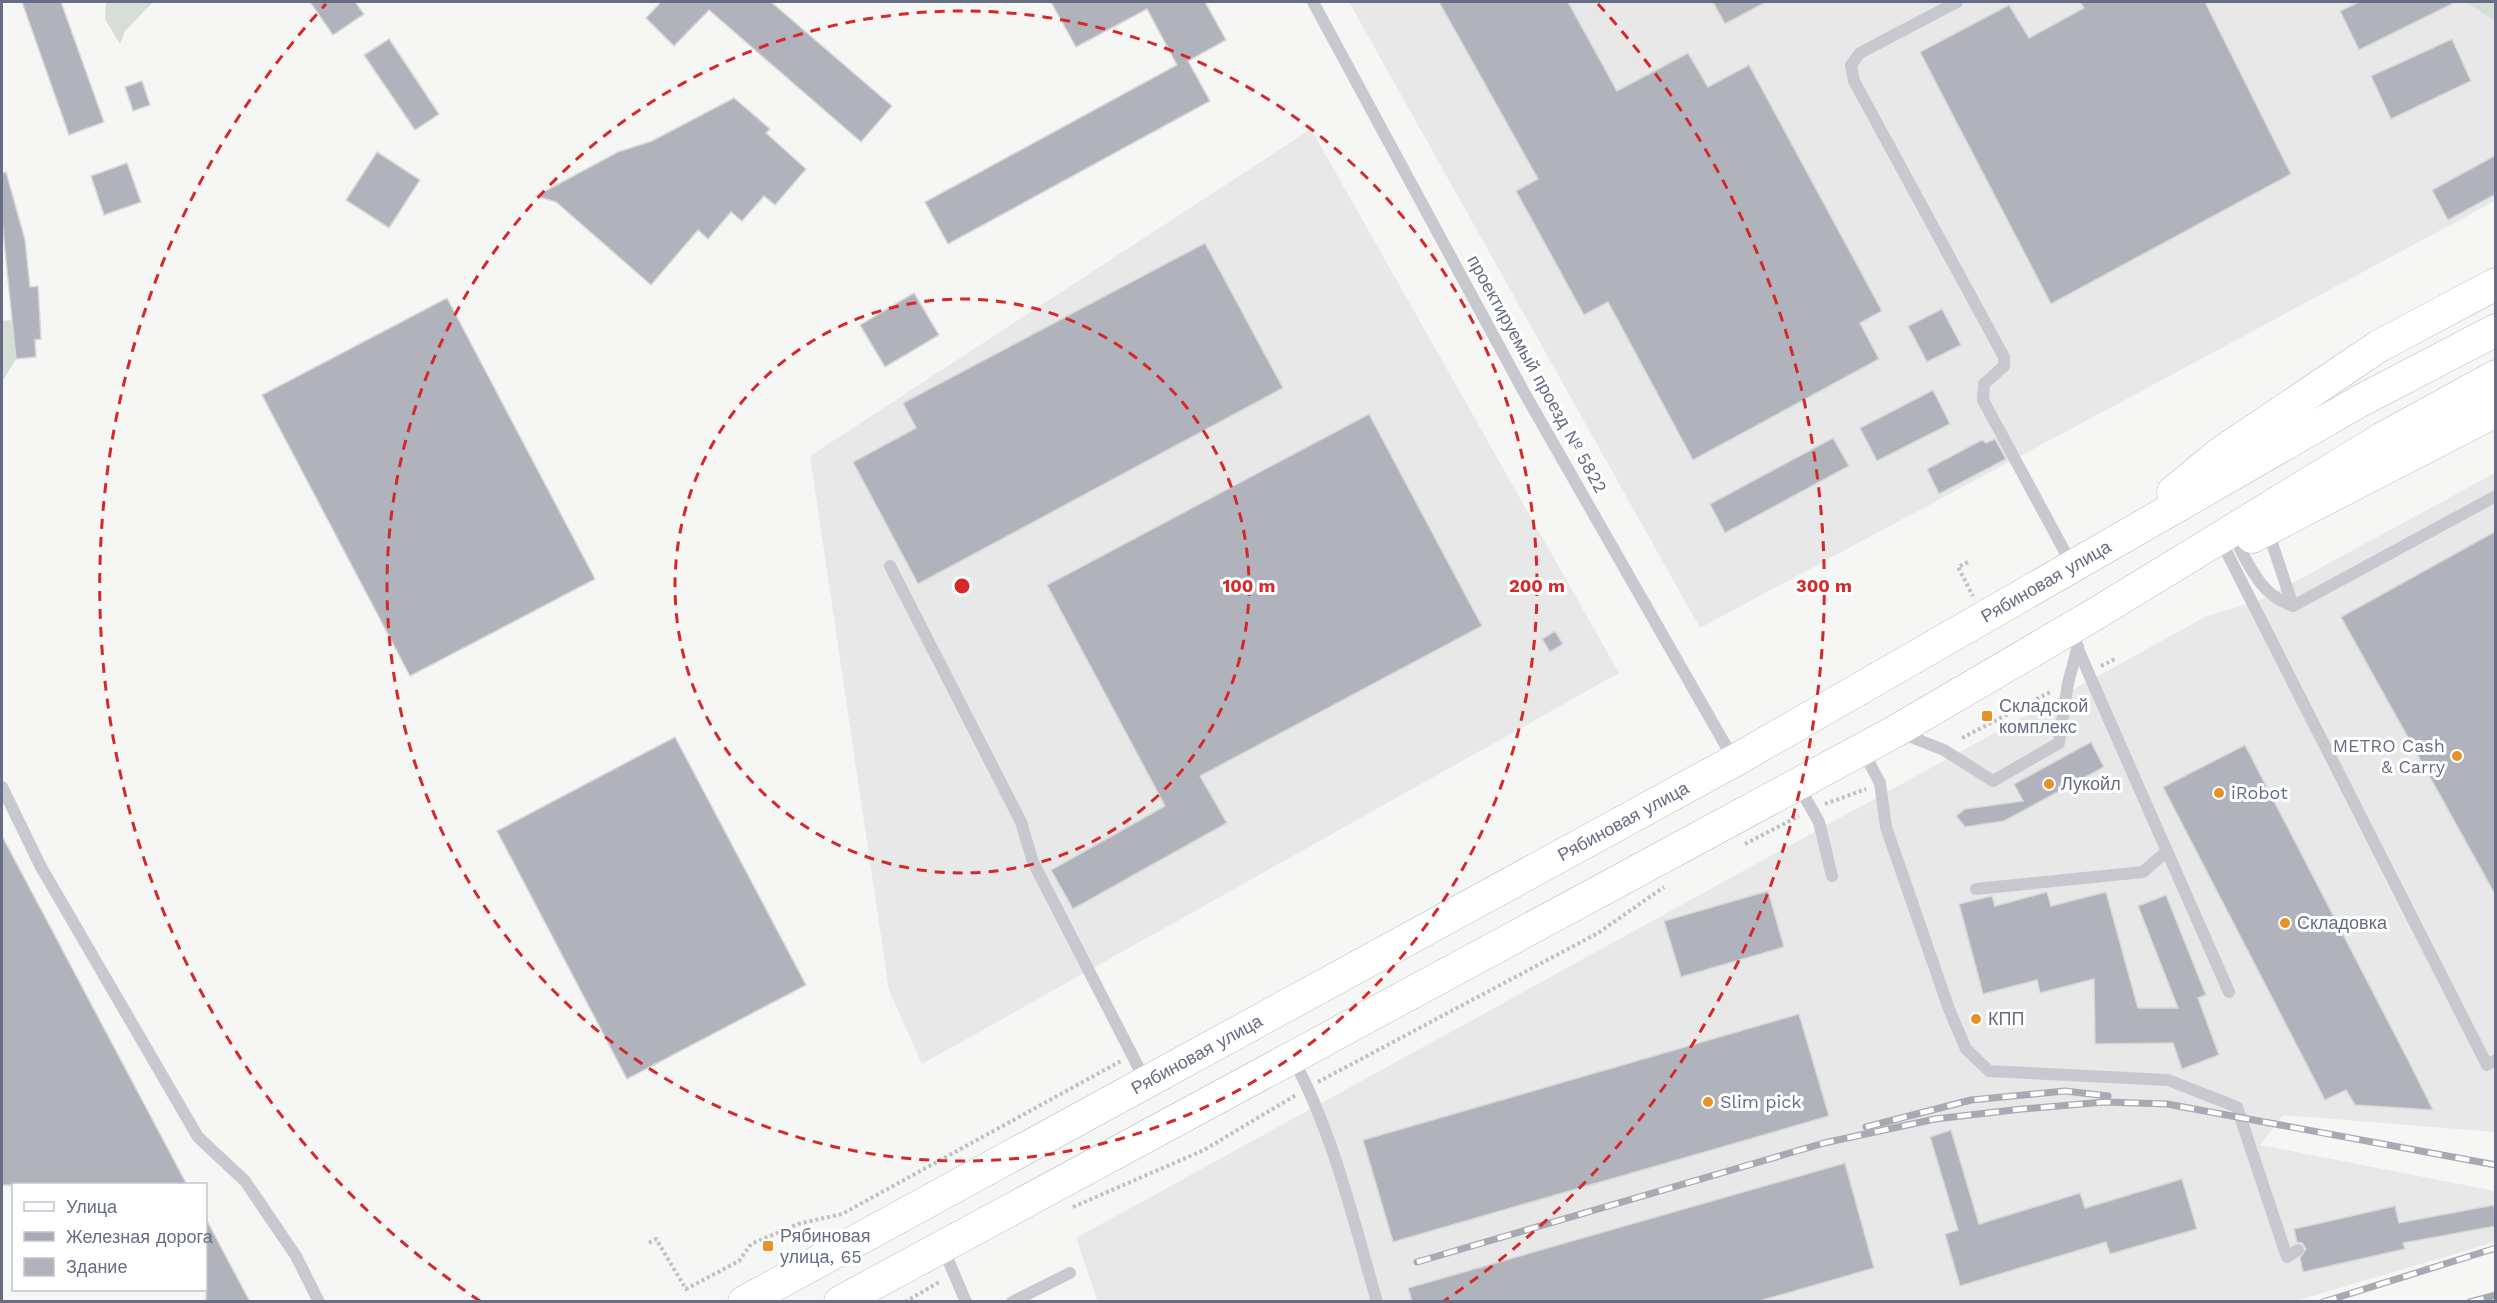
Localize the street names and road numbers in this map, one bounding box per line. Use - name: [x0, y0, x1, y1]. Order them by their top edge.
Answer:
- street label: проектируемый проезд № 5822: [1463, 251, 1612, 496]
- street label: Рябиновая улица: [1977, 535, 2115, 627]
- street label: Рябиновая улица: [1554, 776, 1693, 865]
- street label: Рябиновая улица: [1127, 1009, 1267, 1098]

